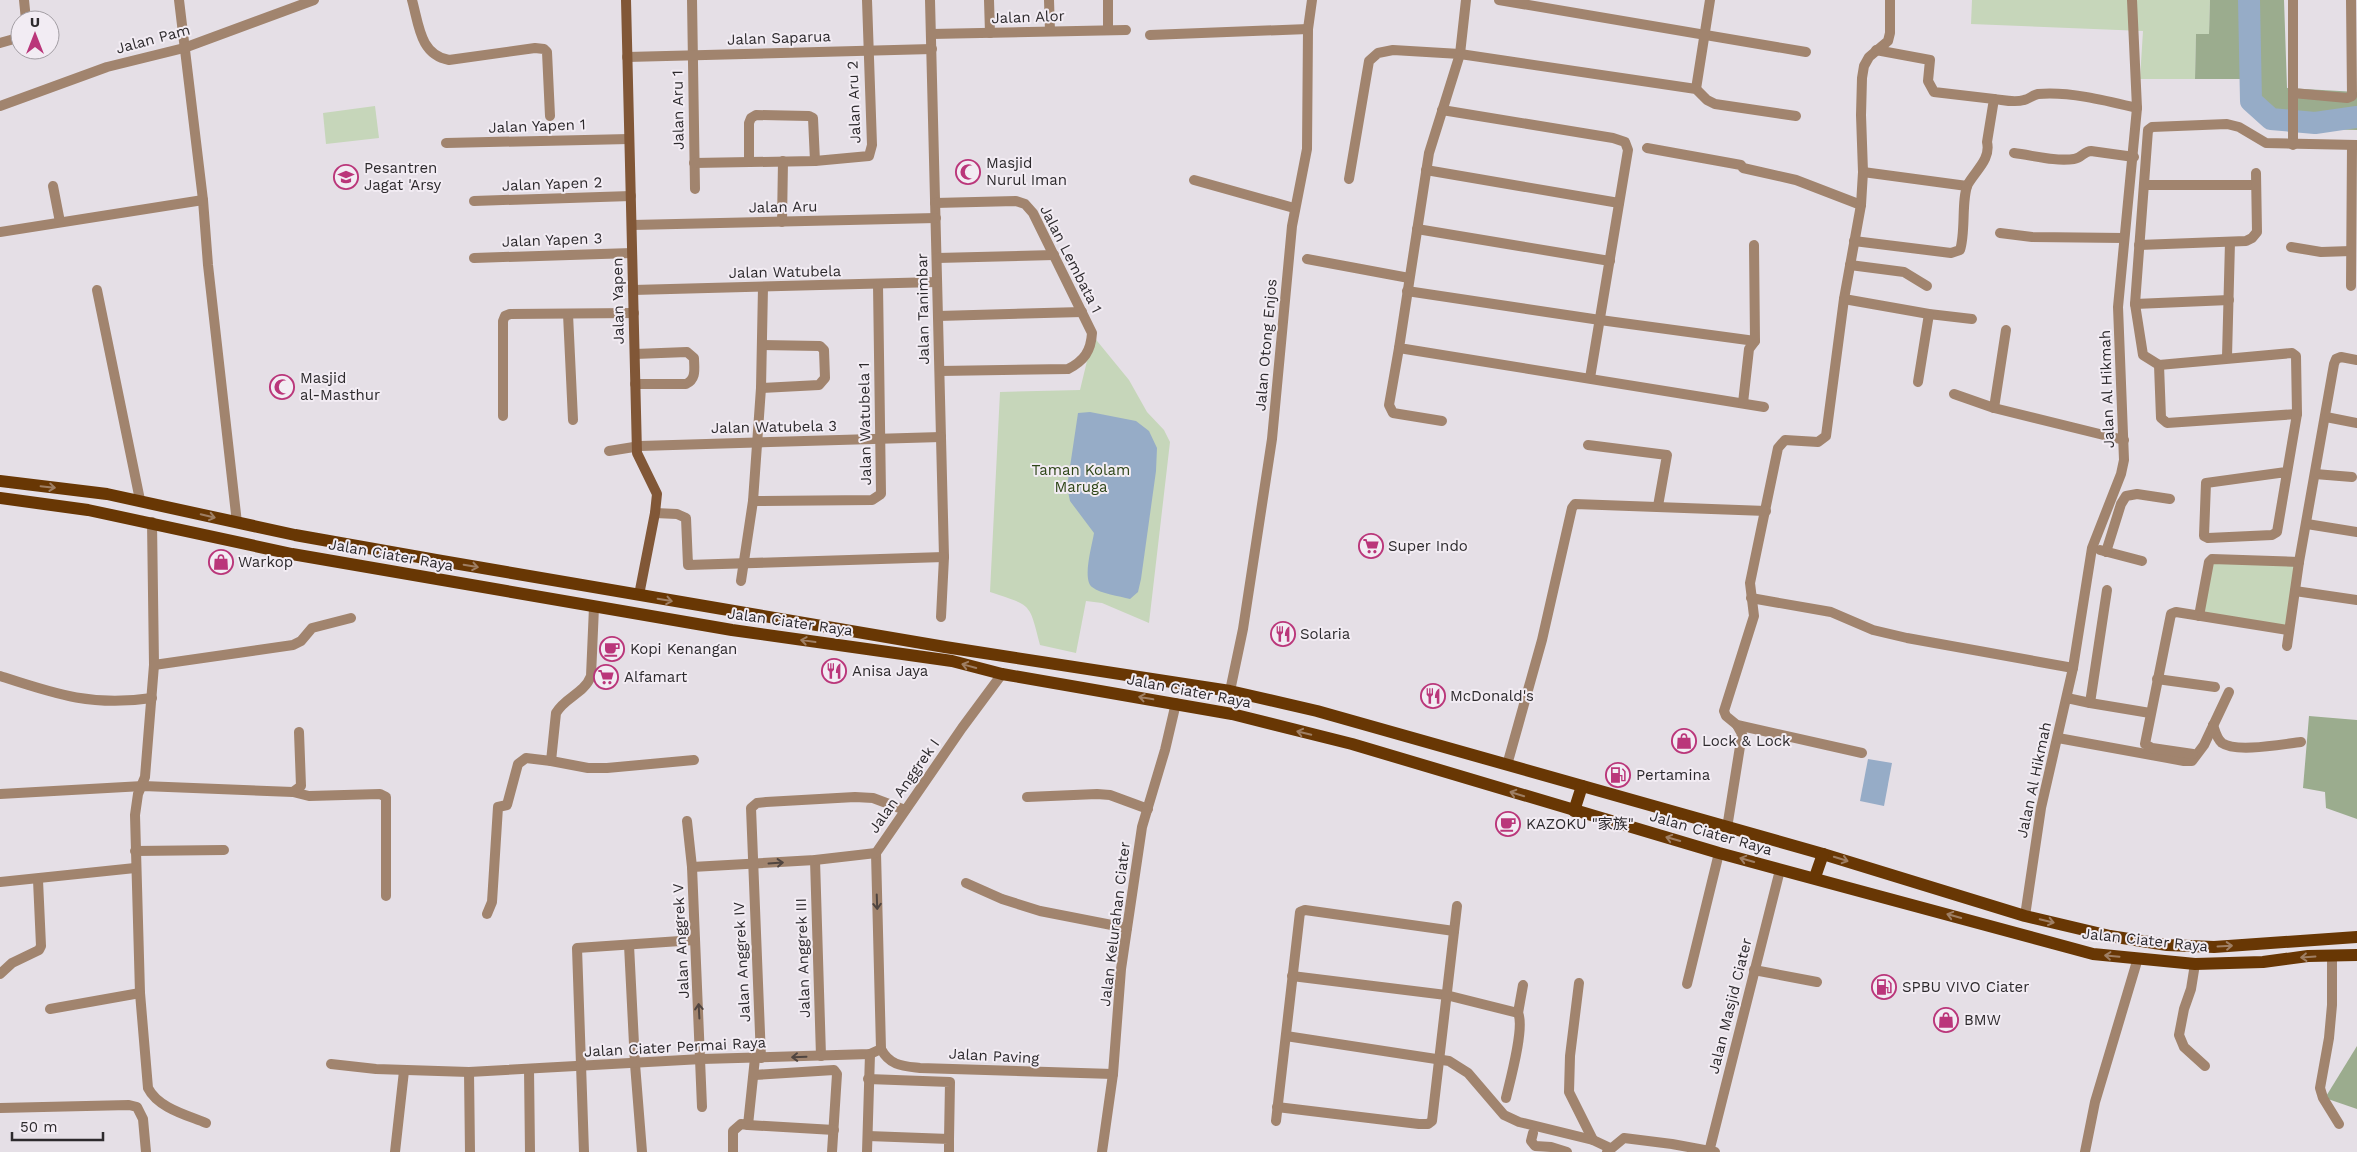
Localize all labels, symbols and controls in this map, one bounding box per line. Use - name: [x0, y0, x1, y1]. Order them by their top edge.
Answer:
- street label: Jalan Alor: [991, 7, 1065, 27]
- north arrow: [10, 10, 60, 60]
- text: U: [30, 14, 40, 30]
- street label: Jalan Pam: [114, 20, 192, 58]
- street label: Jalan Saparua: [727, 27, 832, 49]
- street label: Jalan Aru 2: [844, 60, 864, 144]
- street label: Jalan Aru 1: [668, 70, 688, 150]
- street label: Jalan Yapen 1: [488, 115, 586, 137]
- place label: Masjid Nurul Iman: [986, 154, 1067, 189]
- place label: Pesantren Jagat 'Arsy: [364, 159, 441, 194]
- mosque icon: Masjid Nurul Iman: [955, 159, 981, 185]
- school or university icon: Pesantren Jagat 'Arsy: [333, 164, 359, 190]
- street label: Jalan Yapen 2: [501, 173, 603, 195]
- street label: Jalan Aru: [748, 197, 818, 217]
- street label: Jalan Lembata 1: [1036, 202, 1106, 316]
- street label: Jalan Yapen 3: [501, 229, 603, 251]
- street label: Jalan Tanimbar: [913, 253, 933, 365]
- street label: Jalan Yapen: [608, 258, 628, 344]
- street label: Jalan Watubela: [729, 262, 842, 282]
- street label: Jalan Otong Enjos: [1251, 278, 1281, 412]
- street label: Jalan Al Hikmah: [2096, 330, 2118, 448]
- street label: Jalan Watubela 1: [855, 362, 875, 486]
- place label: Masjid al-Masthur: [300, 369, 380, 404]
- mosque icon: Masjid al-Masthur: [269, 374, 295, 400]
- street label: Jalan Watubela 3: [711, 417, 837, 437]
- park label: Taman Kolam Maruga: [1032, 461, 1130, 496]
- one-way arrow: [40, 482, 56, 492]
- one-way arrow: [200, 512, 216, 521]
- supermarket icon: Super Indo: [1358, 533, 1384, 559]
- street label: Jalan Ciater Raya: [327, 535, 455, 575]
- place label: Super Indo: [1388, 537, 1468, 555]
- shop icon: Warkop: [208, 549, 234, 575]
- place label: Warkop: [238, 553, 293, 571]
- one-way arrow: [462, 562, 478, 572]
- one-way arrow: [657, 595, 673, 605]
- street label: Jalan Ciater Raya: [726, 604, 854, 640]
- restaurant icon: Solaria: [1270, 621, 1296, 647]
- place label: Solaria: [1300, 625, 1351, 643]
- cafe icon: Kopi Kenangan: [599, 636, 625, 662]
- one-way arrow: [801, 636, 817, 646]
- place label: Kopi Kenangan: [630, 640, 737, 658]
- restaurant icon: Anisa Jaya: [821, 658, 847, 684]
- one-way arrow: [961, 660, 977, 670]
- place label: Anisa Jaya: [852, 662, 929, 680]
- supermarket icon: Alfamart: [593, 664, 619, 690]
- place label: Alfamart: [624, 668, 688, 686]
- street label: Jalan Ciater Raya: [1125, 670, 1253, 712]
- restaurant icon: McDonald's: [1420, 683, 1446, 709]
- place label: McDonald's: [1450, 687, 1534, 705]
- one-way arrow: [1138, 693, 1154, 703]
- street label: Jalan Al Hikmah: [2013, 720, 2055, 840]
- one-way arrow: [1297, 727, 1313, 737]
- shop icon: Lock & Lock: [1671, 728, 1697, 754]
- place label: Lock & Lock: [1702, 732, 1791, 750]
- street label: Jalan Anggrek I: [865, 735, 943, 837]
- fuel station icon: Pertamina: [1605, 762, 1631, 788]
- place label: Pertamina: [1636, 766, 1711, 784]
- one-way arrow: [1509, 788, 1525, 798]
- street label: Jalan Ciater Raya: [1648, 807, 1775, 859]
- cafe icon: KAZOKU "家族": [1495, 811, 1521, 837]
- place label: KAZOKU "家族": [1526, 815, 1634, 833]
- one-way arrow: [1665, 834, 1681, 844]
- street label: Jalan Kelurahan Ciater: [1096, 841, 1134, 1007]
- one-way arrow: [1739, 855, 1755, 865]
- one-way arrow: [1833, 855, 1849, 865]
- one-way arrow: [768, 858, 784, 867]
- street label: Jalan Anggrek V: [669, 882, 693, 999]
- one-way arrow: [872, 893, 882, 909]
- street label: Jalan Anggrek III: [792, 898, 814, 1018]
- street label: Jalan Anggrek IV: [730, 901, 754, 1023]
- one-way arrow: [1947, 910, 1963, 920]
- one-way arrow: [2039, 917, 2055, 926]
- street label: Jalan Ciater Raya: [2081, 924, 2209, 956]
- street label: Jalan Masjid Ciater: [1704, 936, 1756, 1076]
- one-way arrow: [2217, 942, 2233, 951]
- one-way arrow: [2104, 951, 2120, 960]
- one-way arrow: [2301, 952, 2317, 961]
- fuel station icon: SPBU VIVO Ciater: [1871, 974, 1897, 1000]
- place label: SPBU VIVO Ciater: [1902, 978, 2029, 996]
- one-way arrow: [695, 1003, 704, 1019]
- shop icon: BMW: [1933, 1007, 1959, 1033]
- place label: BMW: [1964, 1011, 2001, 1029]
- street label: Jalan Ciater Permai Raya: [584, 1033, 767, 1061]
- street label: Jalan Paving: [948, 1045, 1040, 1067]
- one-way arrow: [791, 1052, 807, 1061]
- scale bar: [12, 1110, 104, 1142]
- text: 50 m: [20, 1118, 57, 1136]

